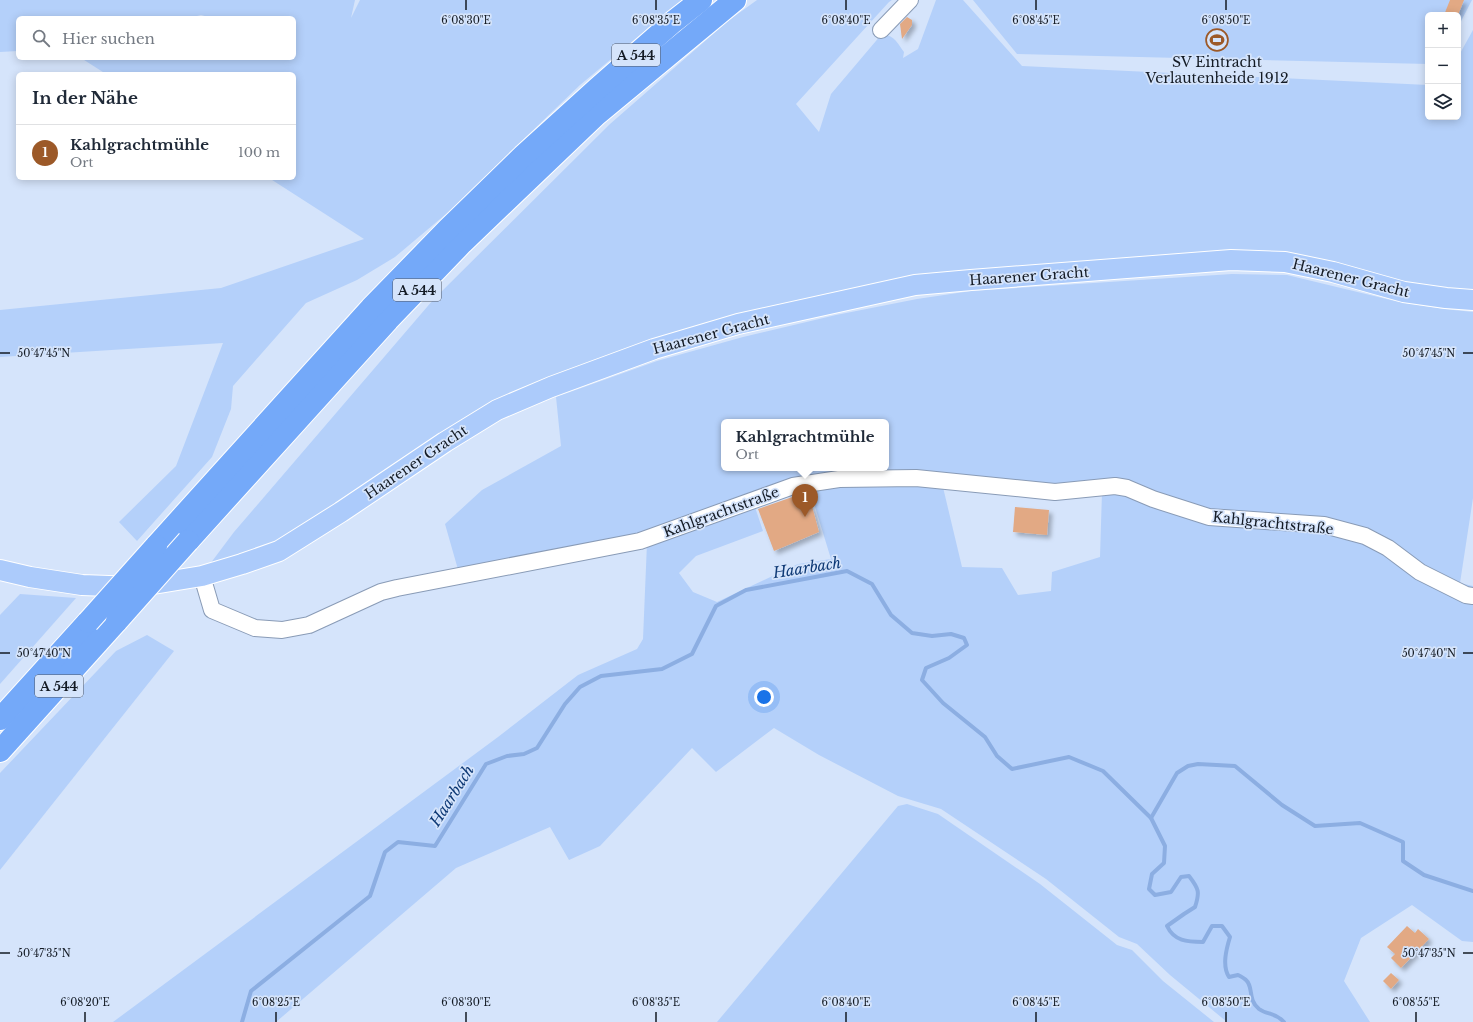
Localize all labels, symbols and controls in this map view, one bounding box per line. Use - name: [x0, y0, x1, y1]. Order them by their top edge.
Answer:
- map controls: [1425, 12, 1461, 120]
- button: +: [1425, 12, 1461, 48]
- text: 6°08'30"E: [441, 14, 491, 27]
- text: 6°08'35"E: [632, 14, 680, 27]
- text: 6°08'40"E: [822, 14, 870, 27]
- text: 6°08'45"E: [1012, 14, 1060, 27]
- text: 6°08'50"E: [1202, 14, 1250, 27]
- search box: [16, 16, 296, 60]
- icon: search: [30, 27, 52, 49]
- sports icon: SV Eintracht Verlautenheide 1912: [1204, 27, 1230, 53]
- text: Hier suchen: [62, 29, 155, 48]
- road number: A 544: [612, 44, 660, 66]
- button: −: [1425, 48, 1461, 84]
- place label: SV Eintracht Verlautenheide 1912: [1144, 53, 1289, 87]
- button: layers: [1425, 84, 1461, 120]
- text: In der Nähe: [32, 88, 138, 109]
- text: Kahlgrachtmühle: [70, 135, 209, 154]
- text: 1: [42, 144, 48, 161]
- text: 100 m: [238, 144, 280, 161]
- text: Ort: [70, 154, 93, 171]
- street label: Haarener Gracht: [1291, 255, 1412, 301]
- street label: Haarener Gracht: [968, 263, 1090, 289]
- road number: A 544: [393, 279, 441, 301]
- street label: Haarener Gracht: [651, 310, 772, 358]
- text: 50°47'45"N: [18, 347, 70, 360]
- text: 50°47'45"N: [1403, 347, 1455, 360]
- popup: [721, 419, 889, 471]
- street label: Haarener Gracht: [361, 421, 471, 503]
- text: Kahlgrachtmühle: [735, 427, 875, 446]
- text: Ort: [735, 446, 759, 463]
- street label: Kahlgrachtstraße: [661, 483, 781, 541]
- pin: 1: [792, 484, 818, 517]
- street label: Kahlgrachtstraße: [1212, 508, 1334, 538]
- water label: Haarbach: [770, 553, 843, 582]
- text: 50°47'40"N: [17, 647, 71, 660]
- text: 50°47'40"N: [1402, 647, 1456, 660]
- road number: A 544: [35, 675, 83, 697]
- your location: [754, 687, 774, 707]
- water label: Haarbach: [425, 761, 478, 831]
- text: 50°47'35"N: [17, 947, 71, 960]
- text: 50°47'35"N: [1402, 947, 1456, 960]
- text: 6°08'20"E: [60, 996, 110, 1009]
- text: 6°08'25"E: [252, 996, 300, 1009]
- text: 6°08'30"E: [441, 996, 491, 1009]
- text: 6°08'35"E: [632, 996, 680, 1009]
- text: 6°08'40"E: [822, 996, 870, 1009]
- text: 6°08'45"E: [1012, 996, 1060, 1009]
- text: 6°08'50"E: [1202, 996, 1250, 1009]
- text: 6°08'55"E: [1392, 996, 1440, 1009]

